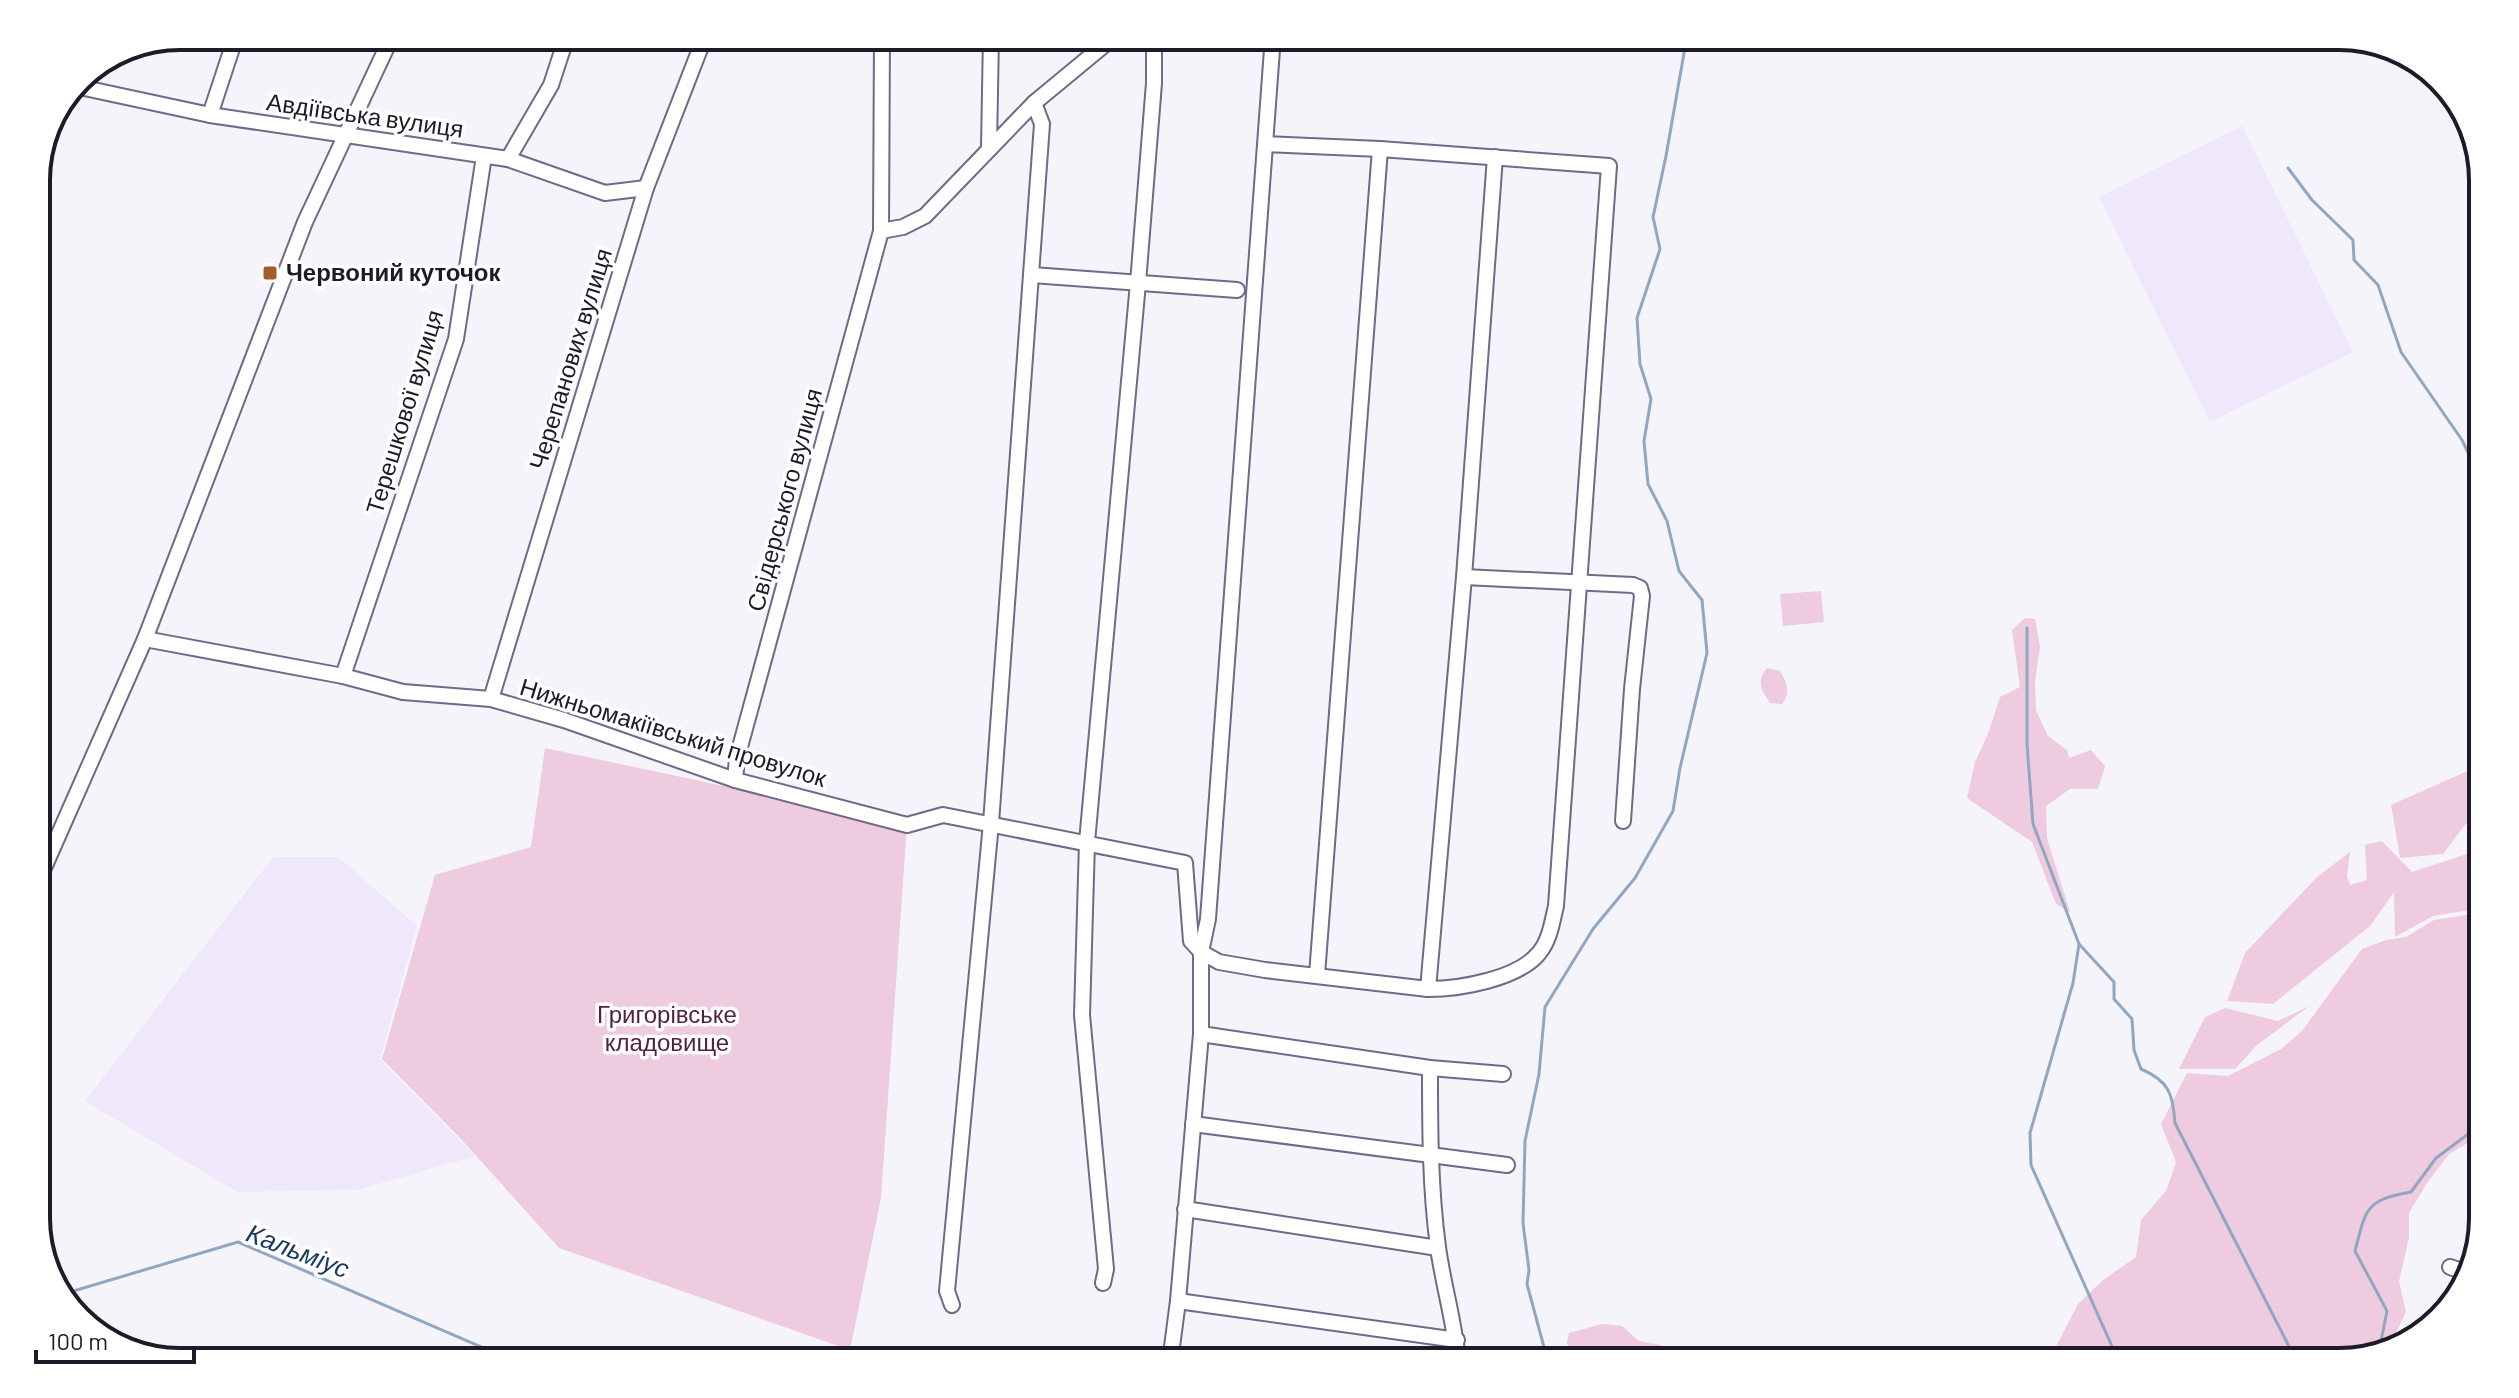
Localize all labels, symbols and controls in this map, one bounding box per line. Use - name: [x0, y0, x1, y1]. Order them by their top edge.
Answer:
- street label: Авдіївська вулиця: [265, 86, 466, 143]
- street label: Черепанових вулиця: [522, 244, 617, 473]
- place label: Червоний куточок: [286, 257, 502, 286]
- marker: Червоний куточок: [261, 264, 279, 282]
- street label: Терешкової вулиця: [359, 306, 448, 517]
- street label: Свiдерського вулиця: [740, 385, 827, 614]
- street label: Нижньомакіївський провулок: [517, 671, 831, 792]
- park label: Григорівське кладовище: [597, 999, 737, 1056]
- water label: Кальміус: [243, 1216, 354, 1283]
- scale bar: [36, 1314, 194, 1364]
- text: 100 m: [48, 1326, 108, 1355]

